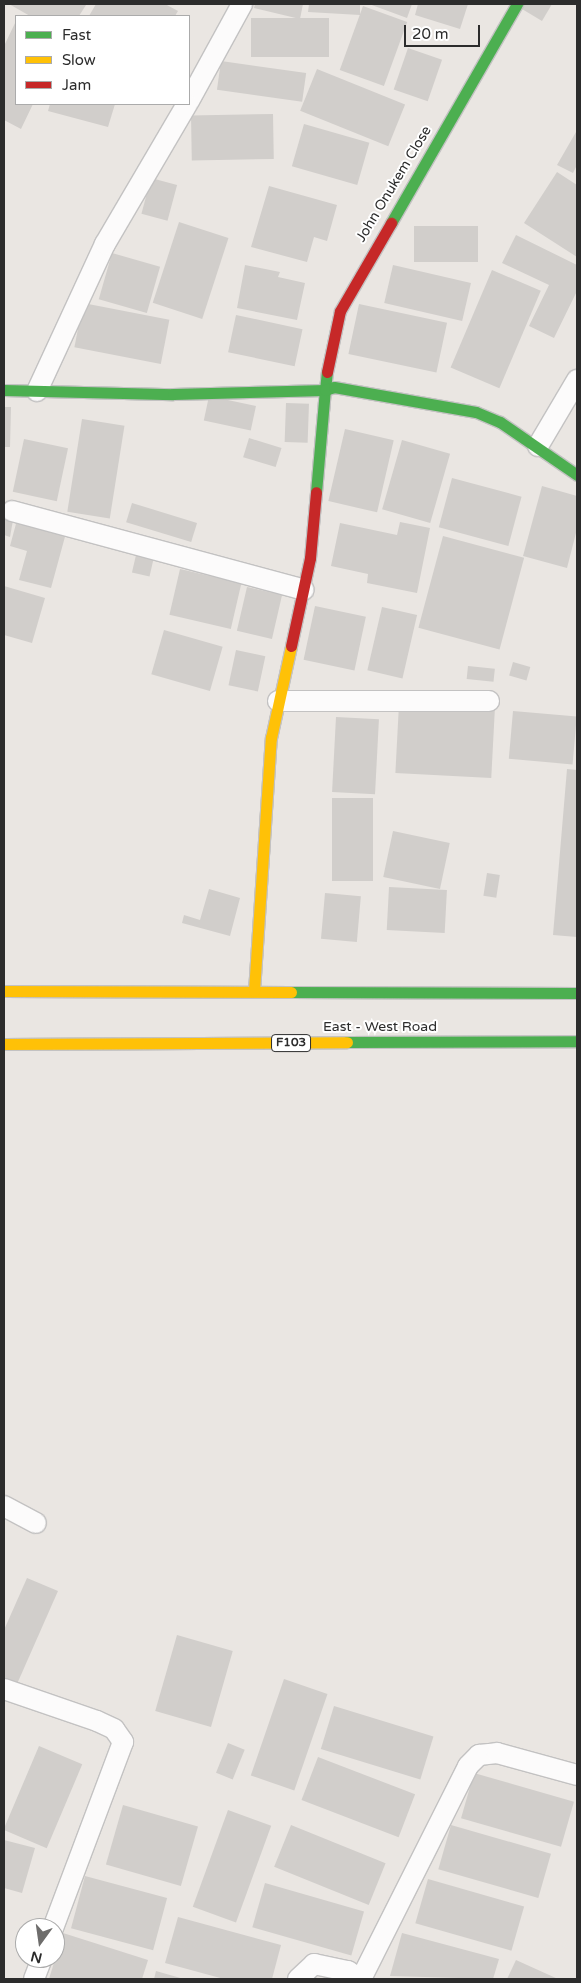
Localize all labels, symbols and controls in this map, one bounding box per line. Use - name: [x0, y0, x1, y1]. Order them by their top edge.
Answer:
- legend: [15, 15, 190, 105]
- scale bar: [406, 15, 482, 47]
- text: 20 m: [412, 25, 449, 43]
- text: Fast: [62, 26, 91, 44]
- text: Slow: [62, 51, 96, 69]
- text: Jam: [62, 76, 91, 94]
- street label: John Onukem Close: [353, 123, 435, 245]
- street label: East - West Road: [323, 1019, 437, 1035]
- road number: F103: [271, 1034, 311, 1052]
- north arrow: [15, 1918, 65, 1968]
- text: N: [29, 1947, 44, 1967]

